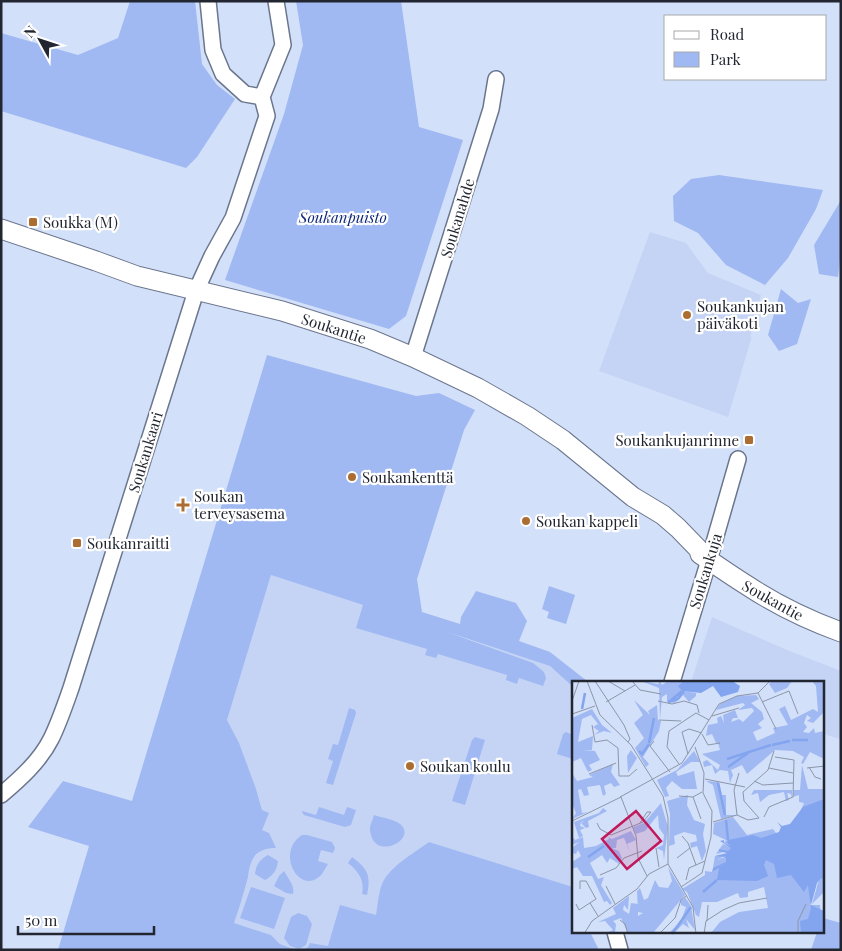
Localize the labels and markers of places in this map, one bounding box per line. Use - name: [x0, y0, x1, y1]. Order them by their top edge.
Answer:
- place label: Soukka (M): [43, 212, 118, 232]
- marker: Soukka (M): [27, 216, 39, 228]
- place label: Soukankujan päiväkoti: [697, 296, 784, 333]
- marker: Soukankujan päiväkoti: [681, 309, 693, 321]
- place label: Soukankujanrinne: [615, 430, 739, 450]
- marker: Soukankujanrinne: [743, 434, 755, 446]
- place label: Soukankenttä: [362, 467, 454, 487]
- marker: Soukankenttä: [346, 471, 358, 483]
- place label: Soukan terveysasema: [194, 486, 285, 523]
- marker: Soukan terveysasema: [176, 498, 190, 512]
- place label: Soukan kappeli: [536, 511, 639, 531]
- marker: Soukan kappeli: [520, 515, 532, 527]
- place label: Soukanraitti: [87, 533, 170, 553]
- marker: Soukanraitti: [71, 537, 83, 549]
- place label: Soukan koulu: [420, 756, 511, 776]
- marker: Soukan koulu: [404, 760, 416, 772]

